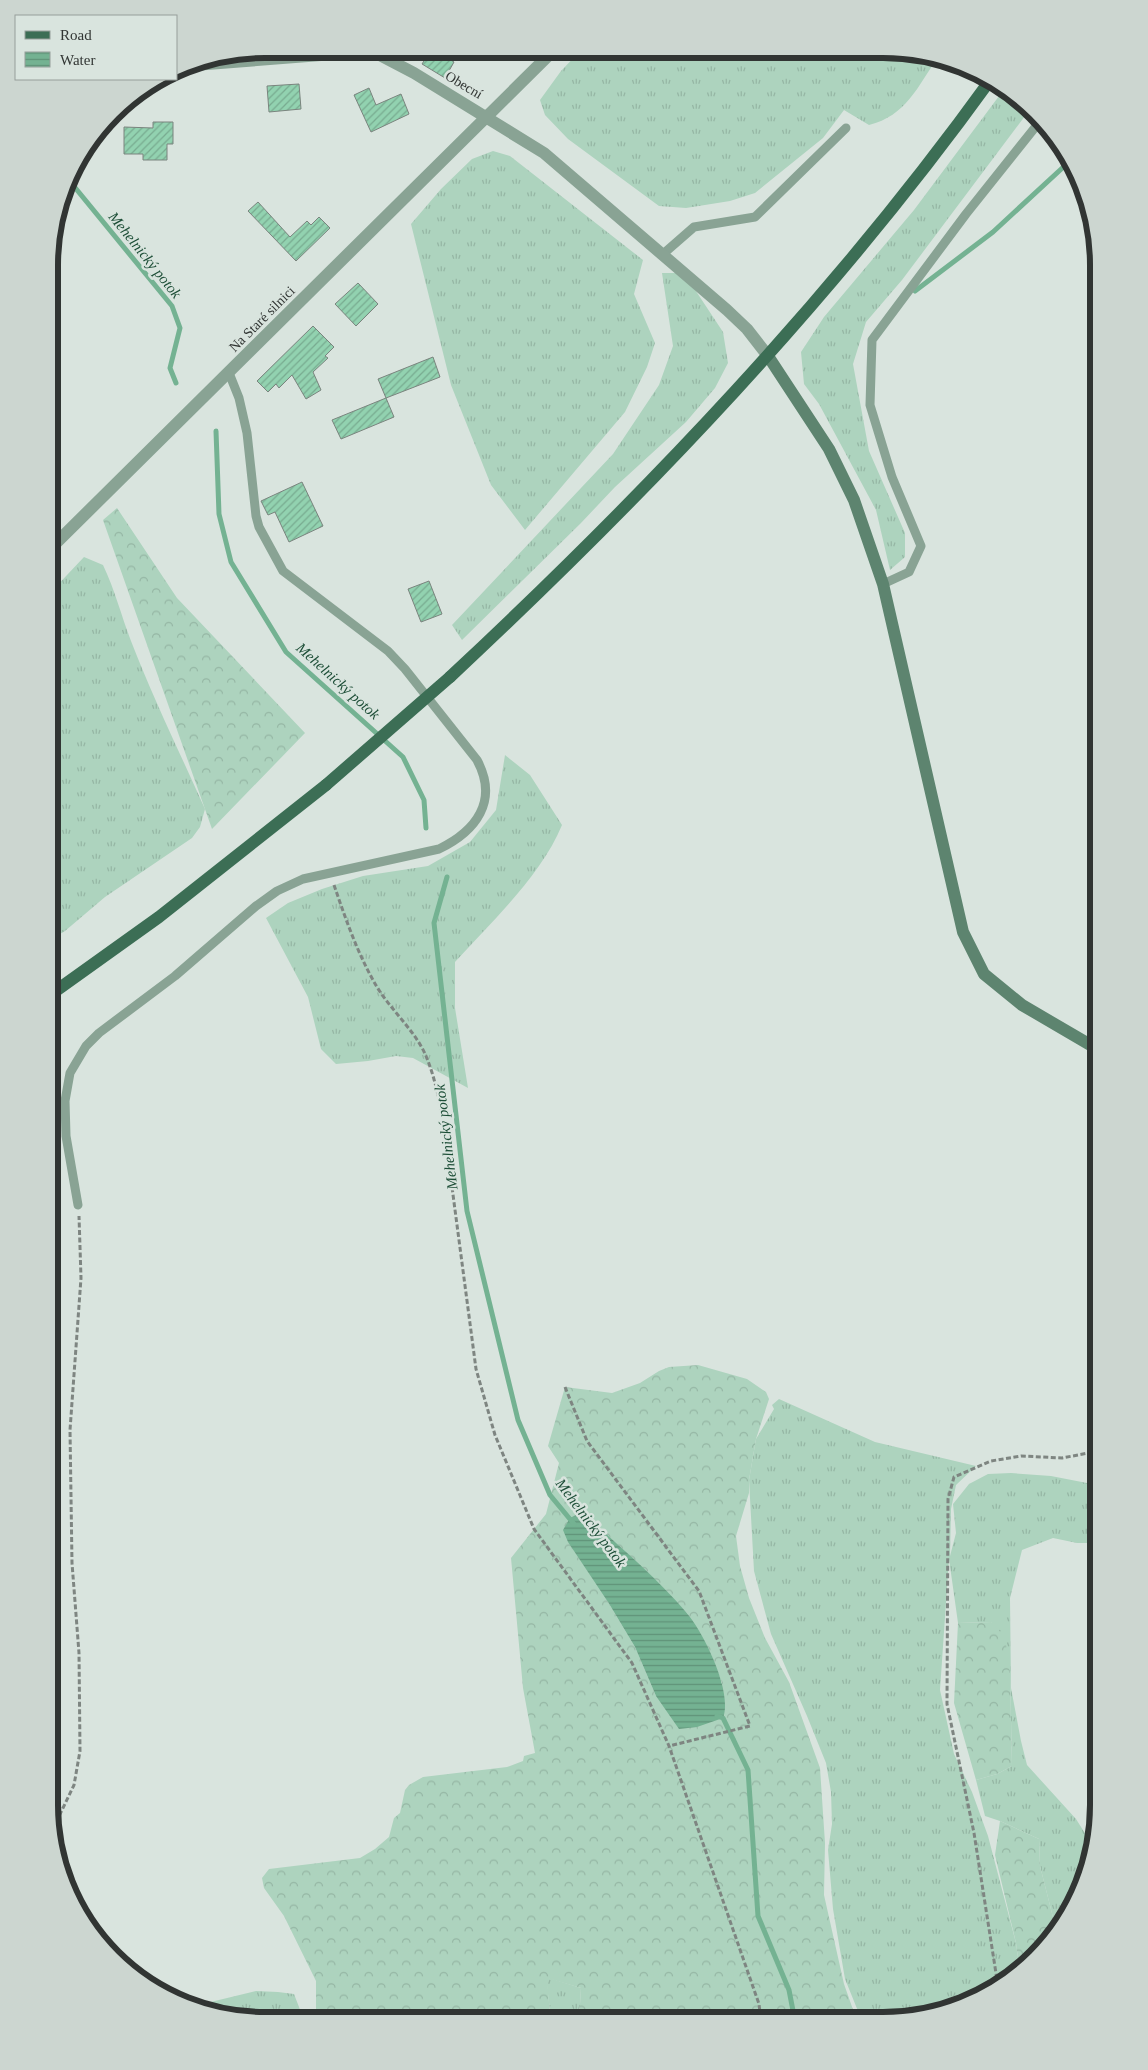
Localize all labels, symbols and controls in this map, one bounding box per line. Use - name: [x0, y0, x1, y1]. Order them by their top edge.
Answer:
- legend: [15, 15, 178, 80]
- text: Road: [60, 27, 92, 43]
- text: Water: [60, 52, 95, 68]
- street label: Obecní: [443, 68, 485, 102]
- water label: Mehelnický potok: [105, 208, 185, 302]
- street label: Na Staré silnici: [226, 283, 298, 355]
- water label: Mehelnický potok: [292, 639, 383, 723]
- water label: Mehelnický potok: [432, 1083, 461, 1192]
- water label: Mehelnický potok: [552, 1475, 630, 1570]

